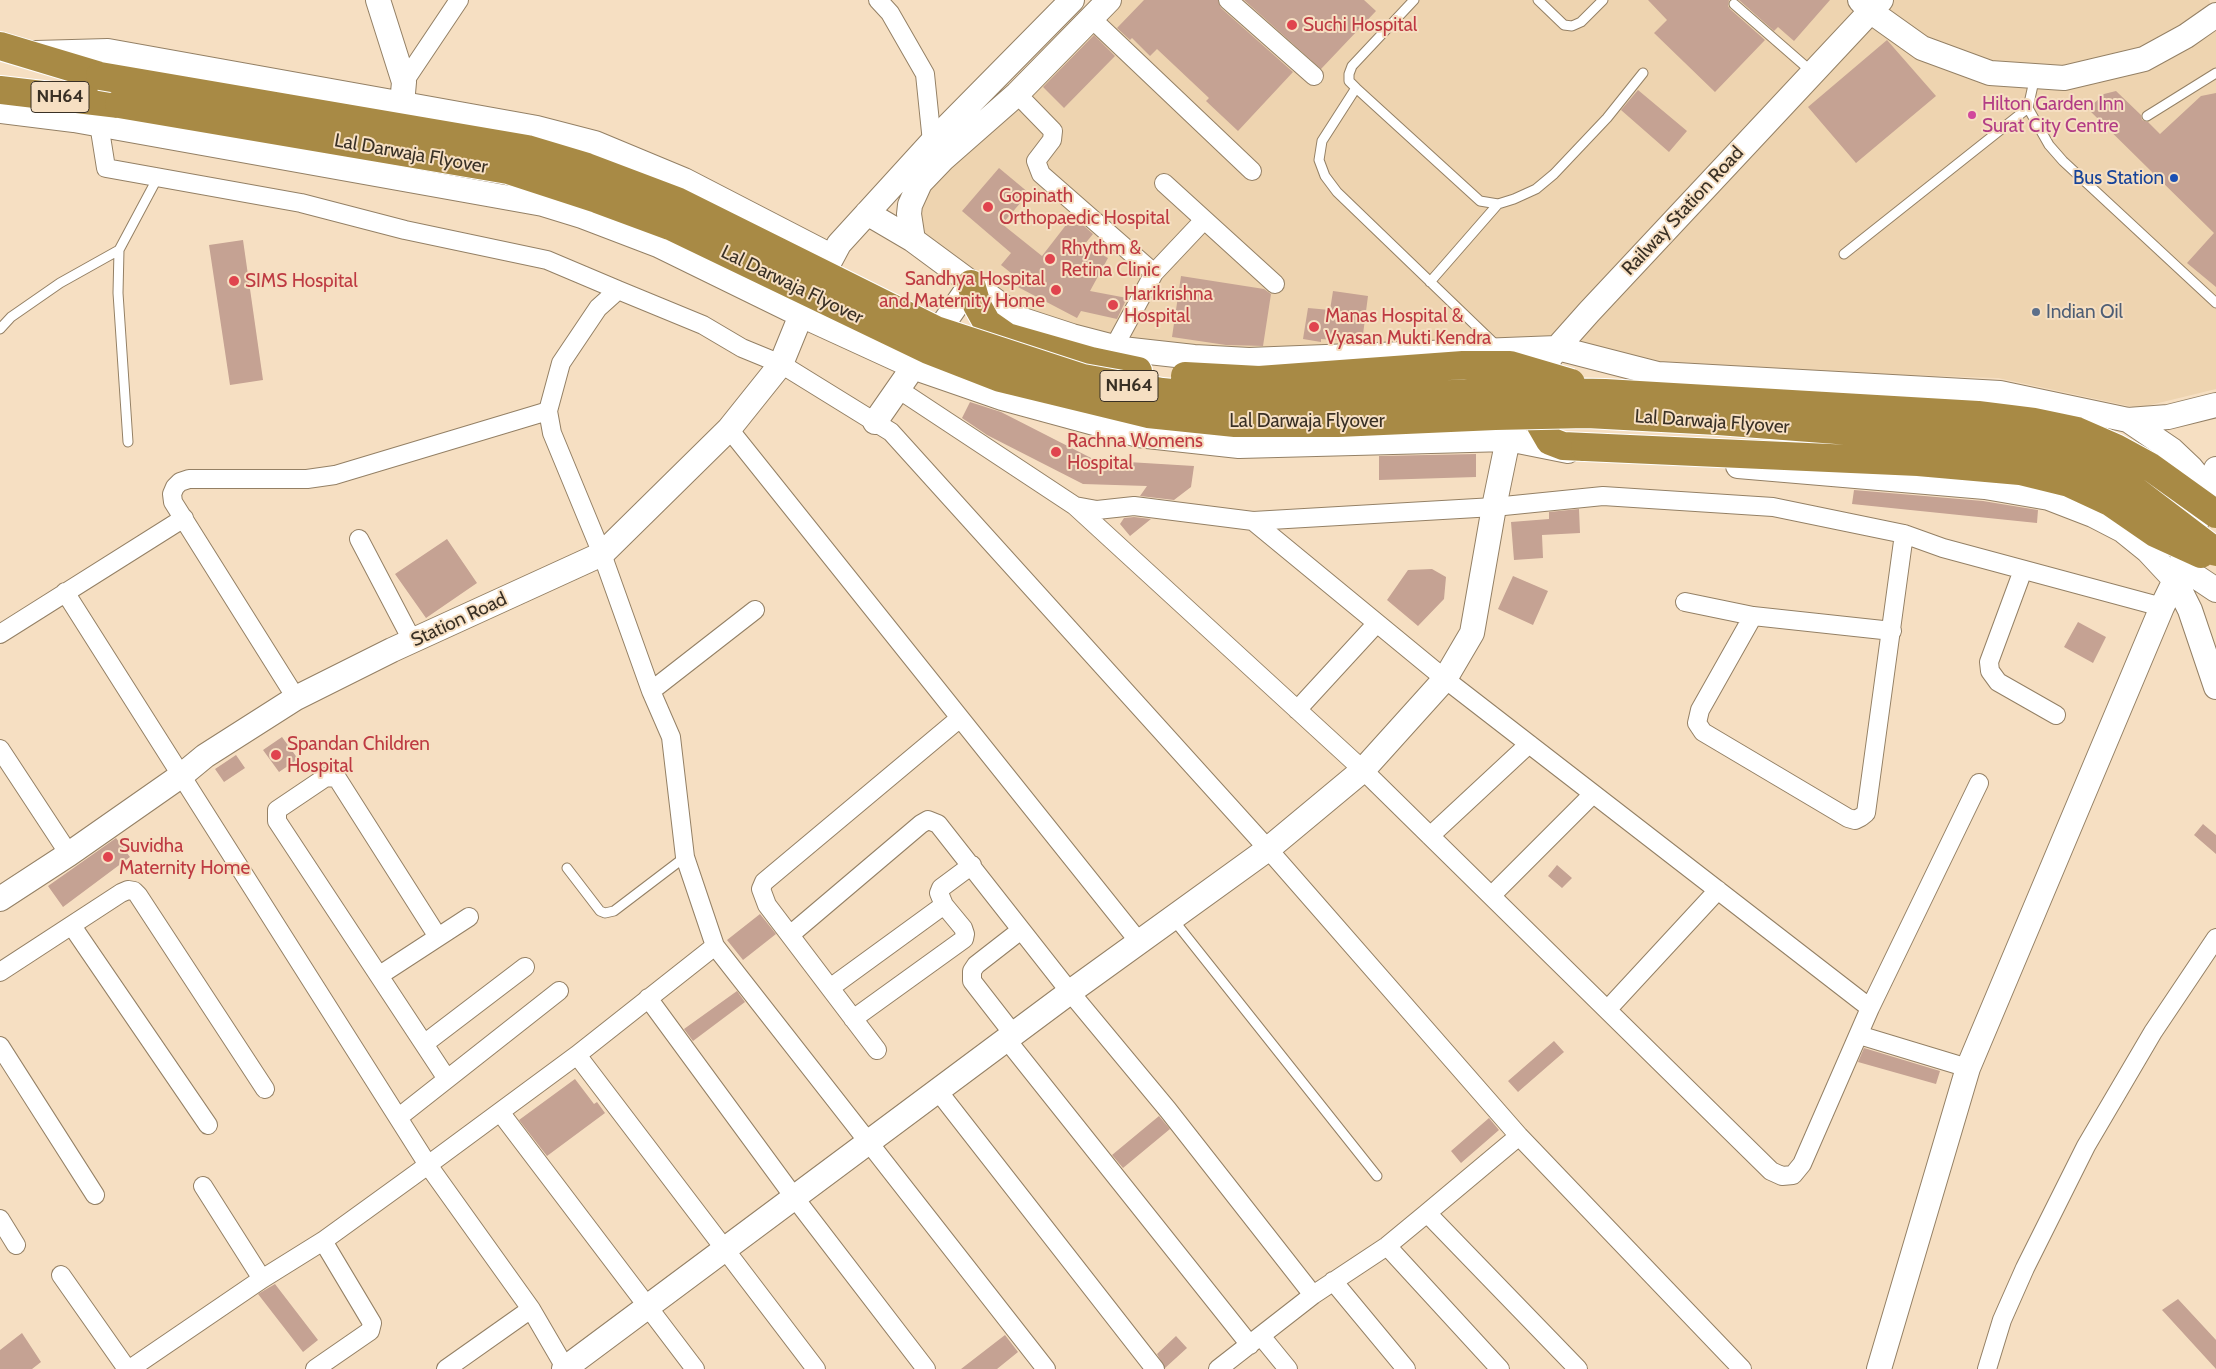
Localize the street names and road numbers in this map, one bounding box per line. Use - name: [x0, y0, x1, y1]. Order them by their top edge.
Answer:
- road number: NH64: [31, 81, 89, 112]
- street label: Lal Darwaja Flyover: [333, 129, 489, 179]
- street label: Railway Station Road: [1617, 142, 1749, 280]
- street label: Lal Darwaja Flyover: [717, 241, 867, 329]
- road number: NH64: [1100, 371, 1158, 402]
- street label: Lal Darwaja Flyover: [1634, 405, 1790, 439]
- street label: Lal Darwaja Flyover: [1229, 410, 1385, 432]
- street label: Station Road: [407, 588, 511, 652]

